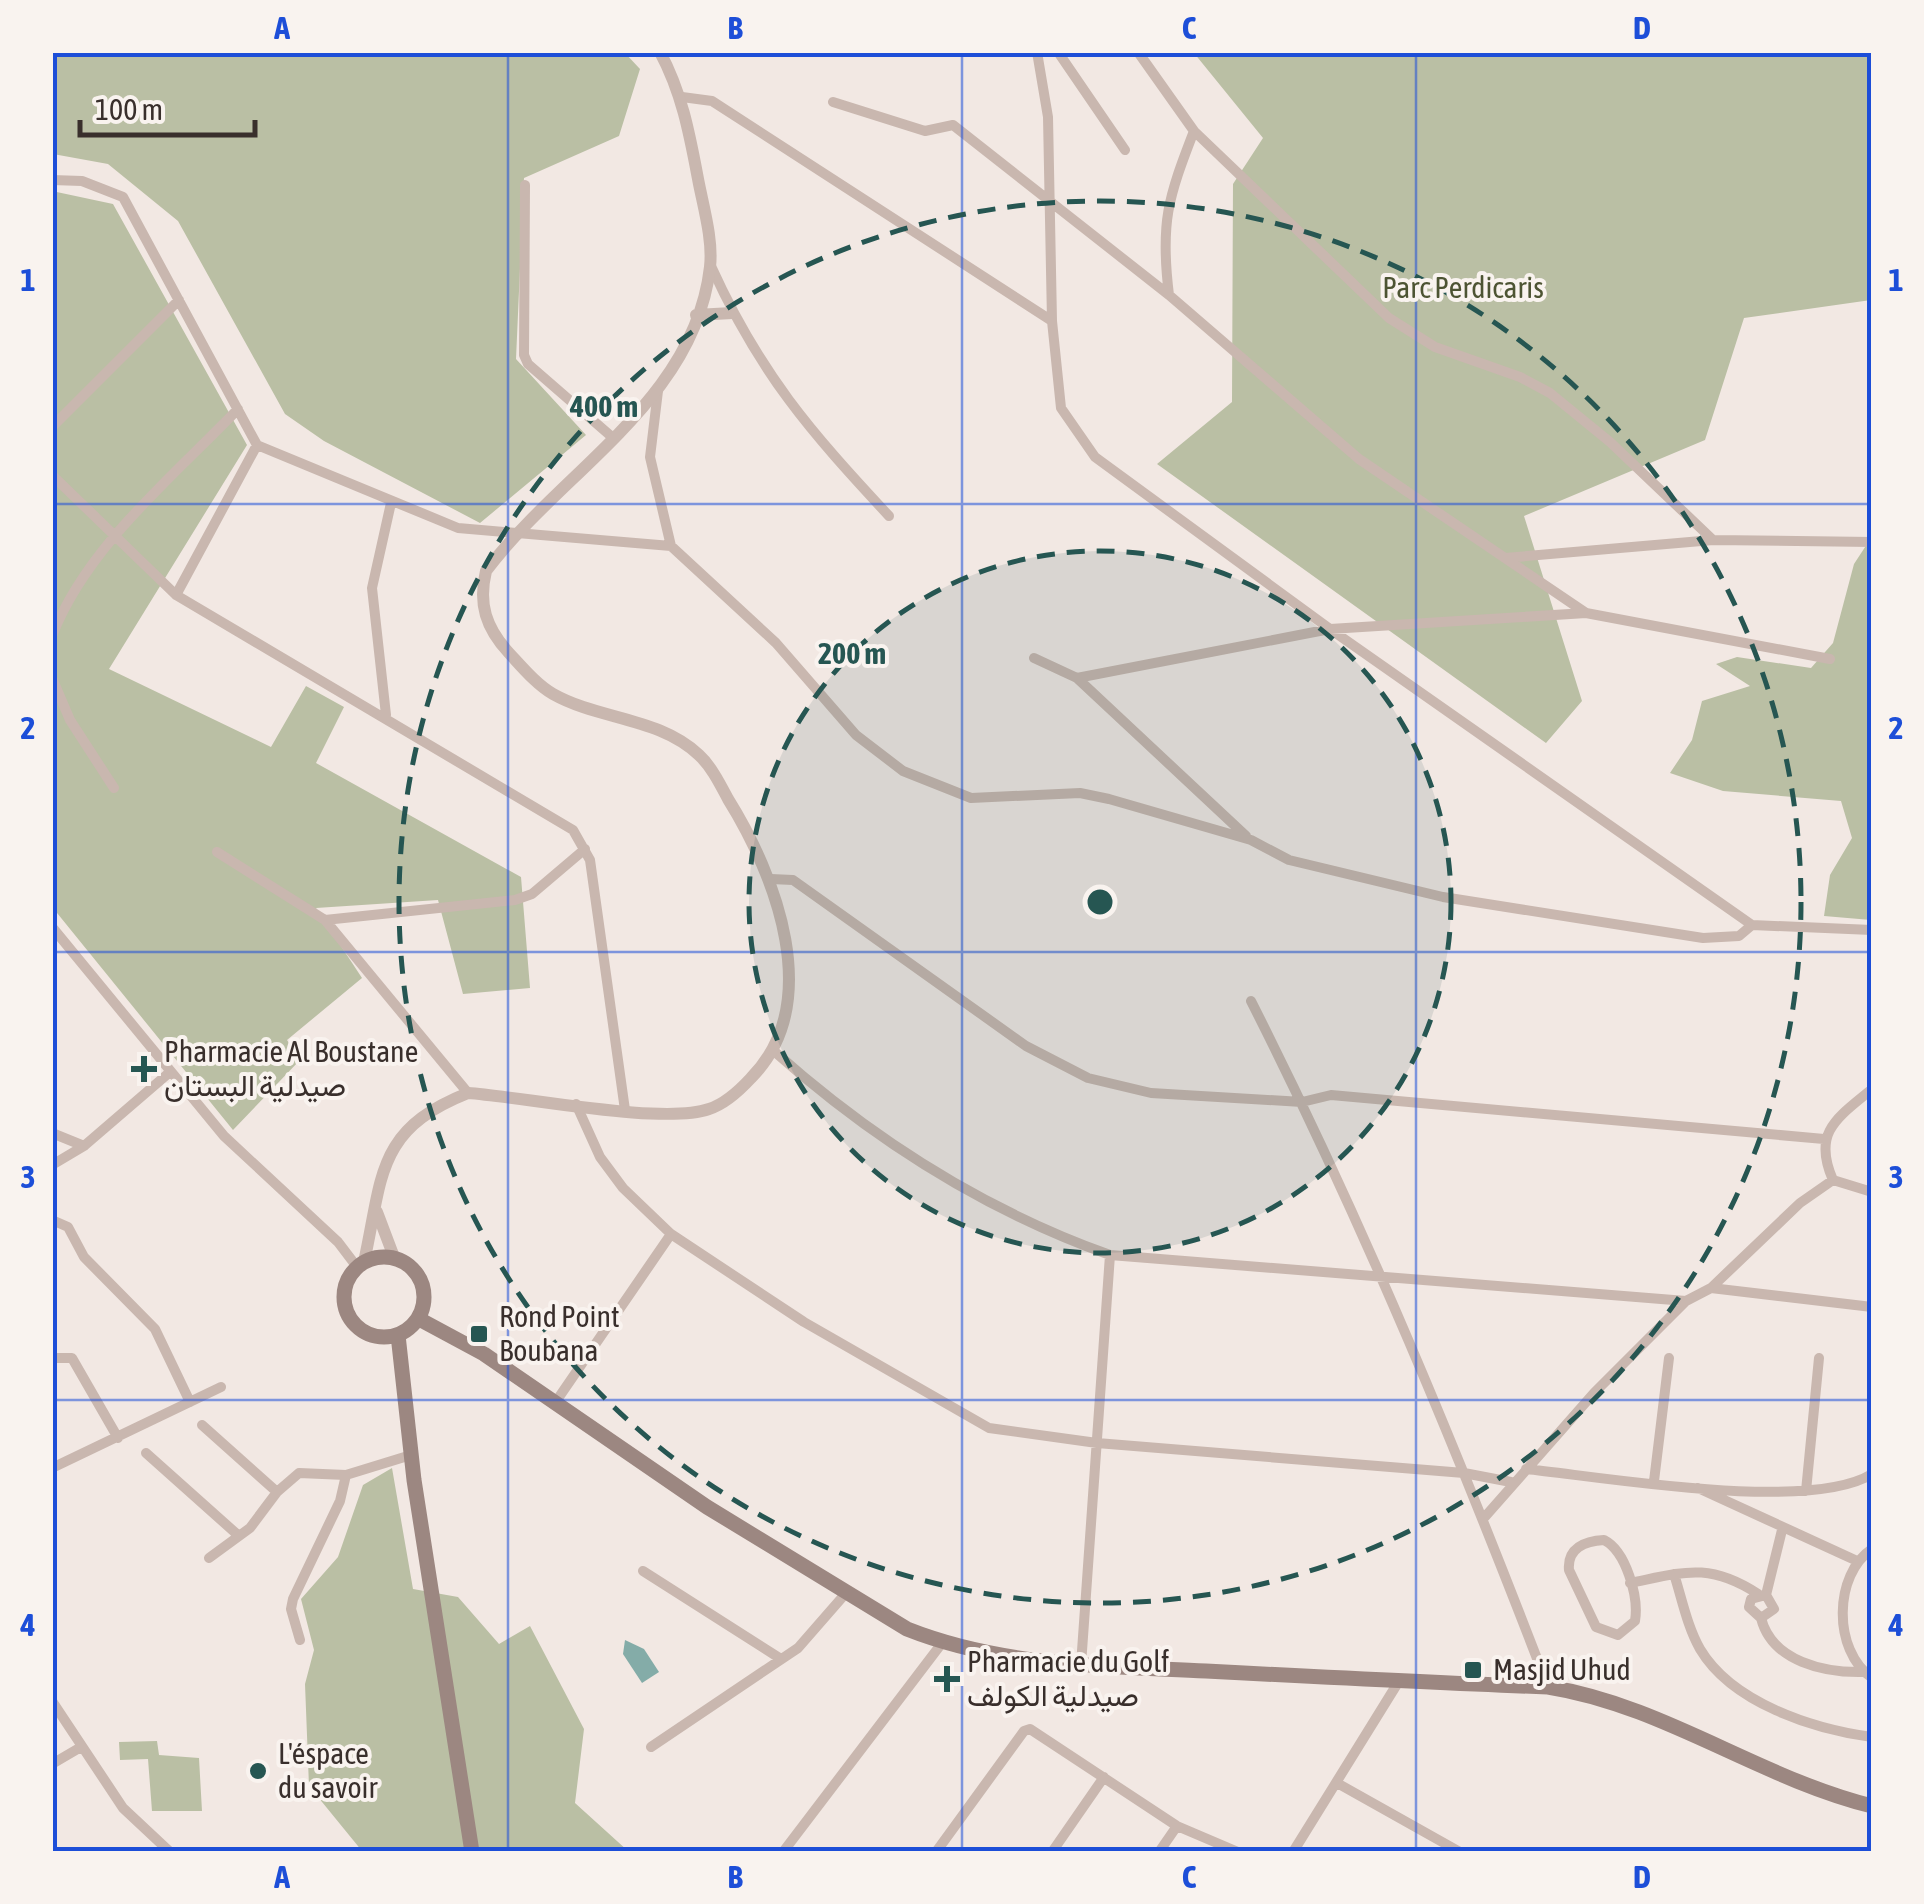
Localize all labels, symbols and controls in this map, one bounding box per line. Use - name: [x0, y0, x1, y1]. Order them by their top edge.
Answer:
- text: A: [273, 9, 290, 46]
- text: B: [727, 9, 743, 46]
- text: C: [1182, 9, 1197, 46]
- text: D: [1633, 9, 1651, 46]
- scale bar: [80, 75, 255, 137]
- text: 100 m: [95, 92, 163, 126]
- text: 1: [20, 261, 36, 298]
- text: 1: [1888, 261, 1904, 298]
- park label: Parc Perdicaris: [1382, 270, 1544, 304]
- text: 400 m: [569, 389, 638, 423]
- text: 200 m: [818, 636, 886, 670]
- text: 2: [20, 709, 36, 746]
- text: 2: [1888, 709, 1904, 746]
- centre of rings: [1082, 884, 1118, 920]
- place label: Pharmacie Al Boustane صيدلية البستان: [164, 1034, 418, 1103]
- marker: Pharmacie Al Boustane صيدلية البستان: [133, 1058, 155, 1080]
- text: 3: [20, 1158, 36, 1195]
- text: 3: [1888, 1158, 1904, 1195]
- place label: Rond Point Boubana: [499, 1299, 620, 1367]
- marker: Rond Point Boubana: [468, 1323, 490, 1345]
- text: 4: [19, 1606, 36, 1643]
- text: 4: [1887, 1606, 1904, 1643]
- place label: Pharmacie du Golf صيدلية الكولف: [967, 1644, 1169, 1714]
- place label: Masjid Uhud: [1493, 1652, 1631, 1686]
- marker: Masjid Uhud: [1462, 1659, 1484, 1681]
- marker: Pharmacie du Golf صيدلية الكولف: [936, 1668, 958, 1690]
- place label: L'éspace du savoir: [278, 1736, 378, 1804]
- marker: L'éspace du savoir: [247, 1760, 269, 1782]
- text: A: [273, 1858, 290, 1895]
- text: B: [727, 1858, 743, 1895]
- text: C: [1182, 1858, 1197, 1895]
- text: D: [1633, 1858, 1651, 1895]

